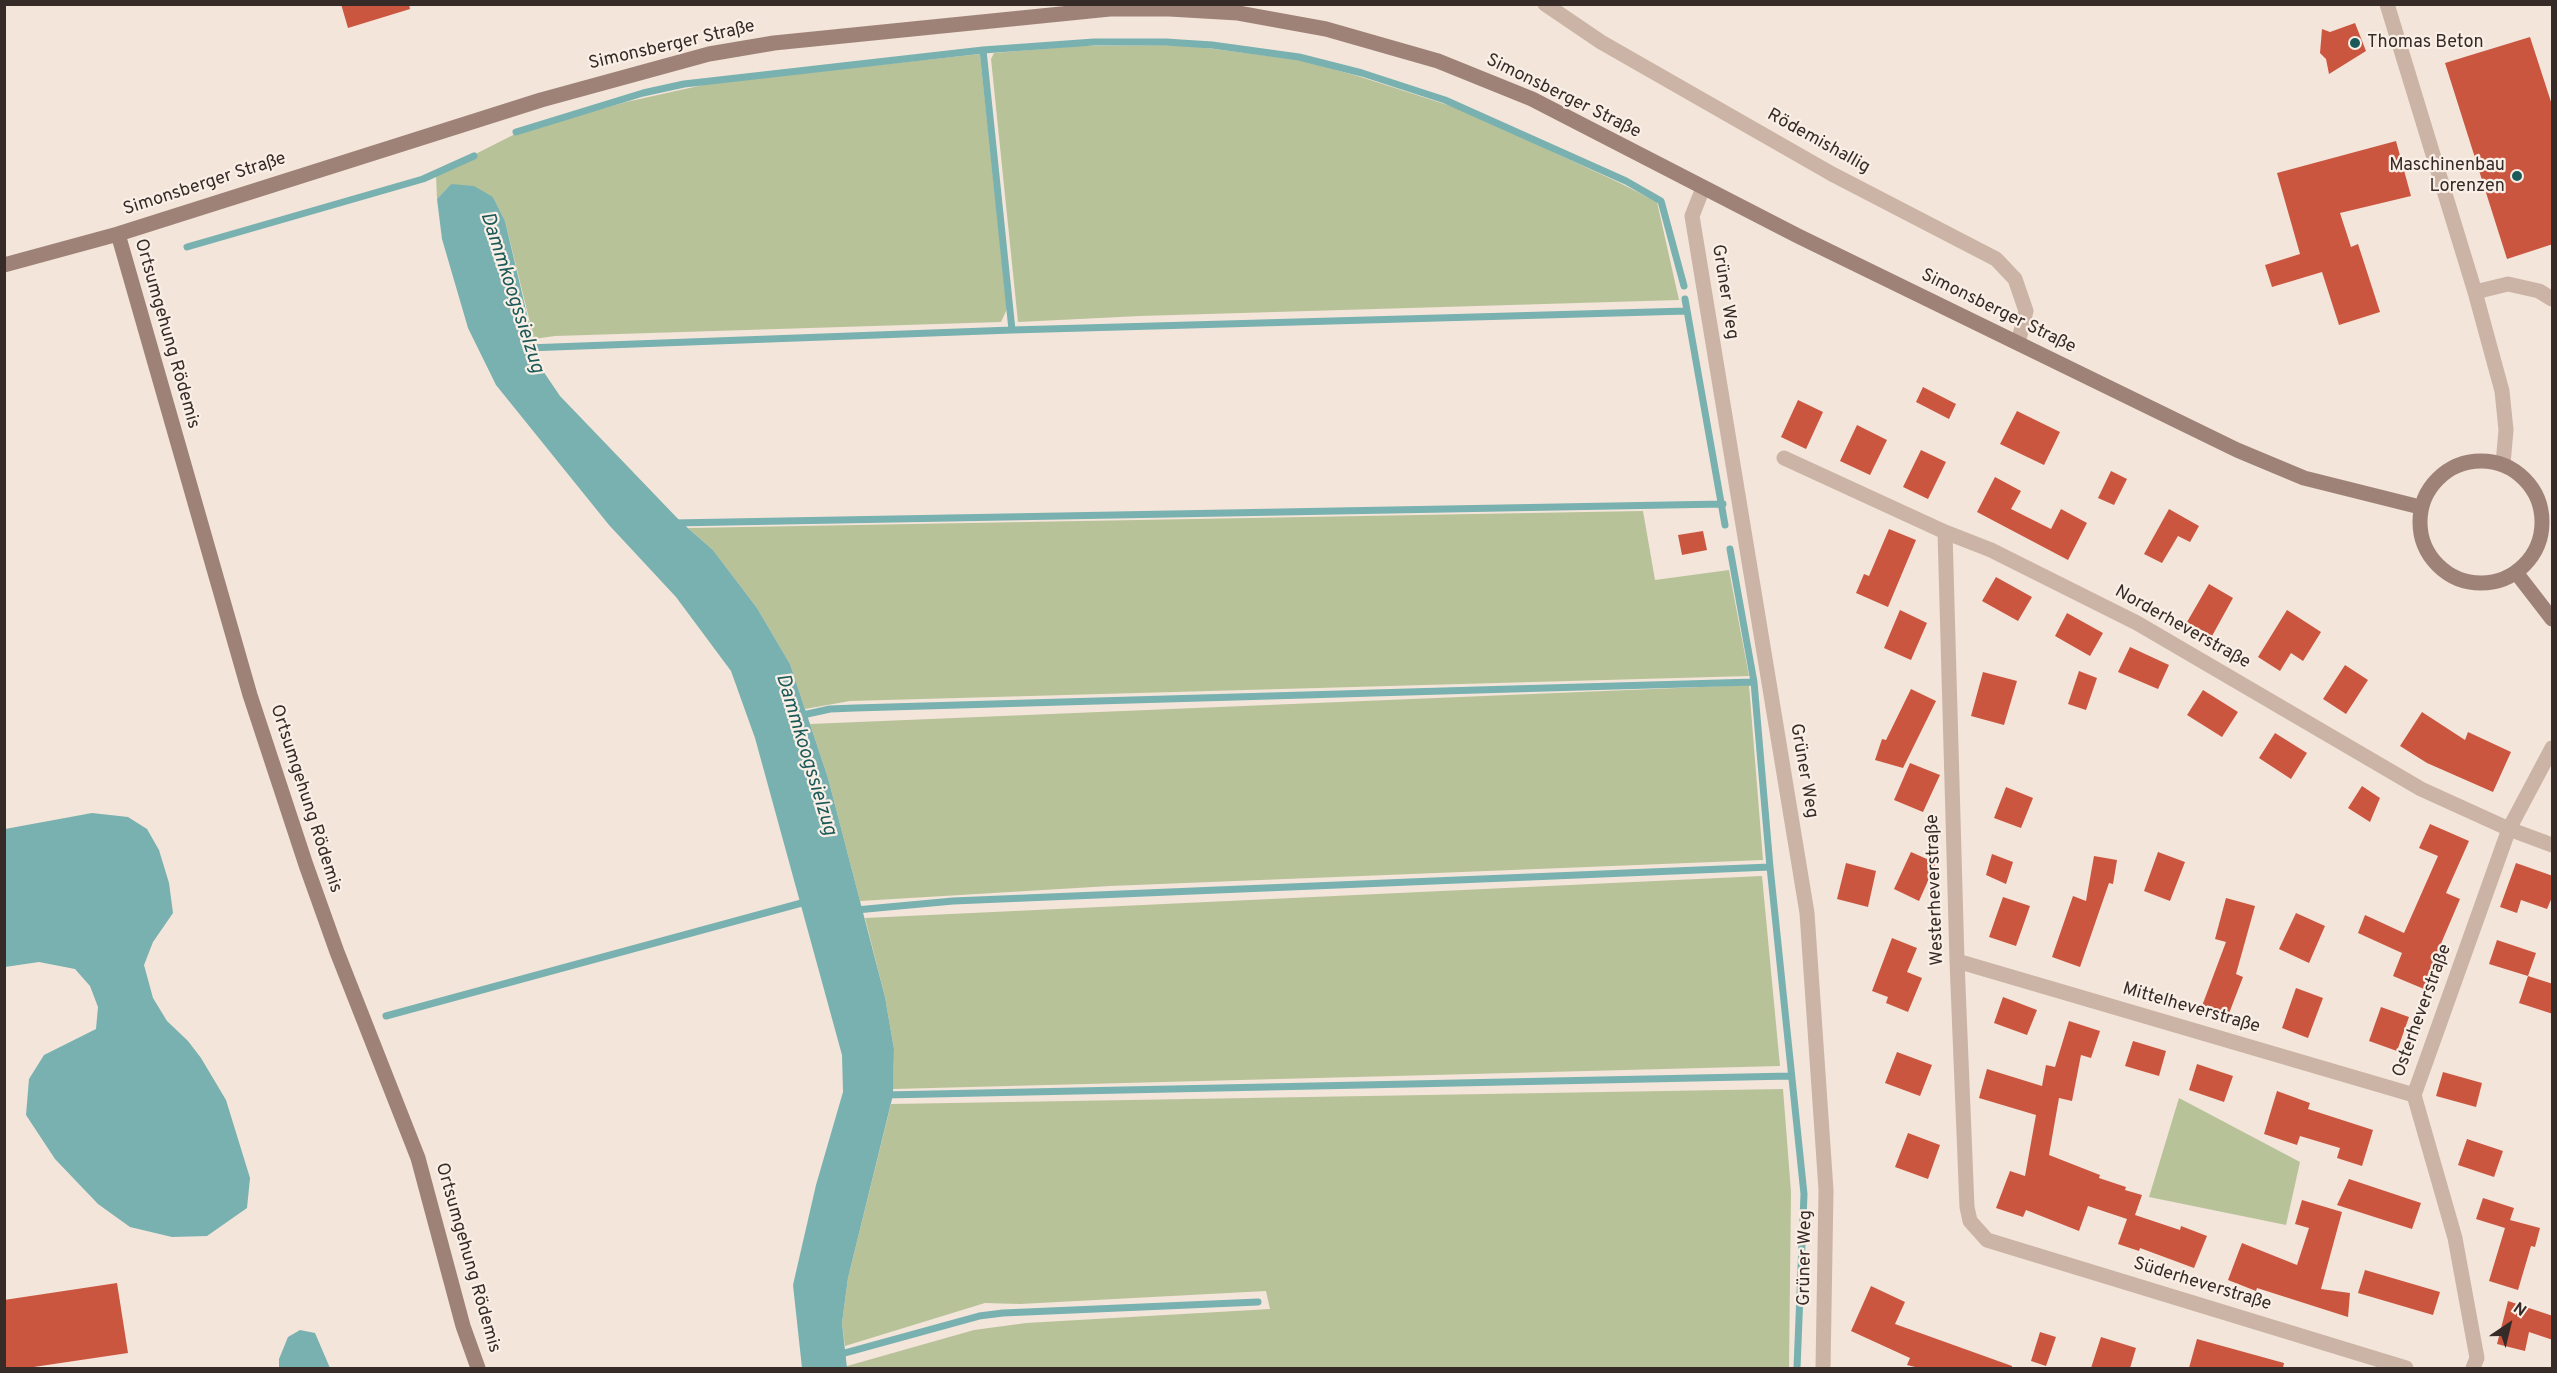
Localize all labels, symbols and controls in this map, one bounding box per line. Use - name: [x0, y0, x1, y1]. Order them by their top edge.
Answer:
- street label: Simonsberger Straße: [587, 16, 757, 76]
- place label: Thomas Beton: [2367, 32, 2484, 54]
- marker: Thomas Beton: [2348, 36, 2362, 50]
- street label: Simonsberger Straße: [1482, 50, 1644, 144]
- street label: Rödemishallig: [1763, 105, 1873, 179]
- street label: Simonsberger Straße: [121, 148, 289, 222]
- place label: Maschinenbau Lorenzen: [2389, 155, 2505, 198]
- marker: Maschinenbau Lorenzen: [2510, 169, 2524, 183]
- water label: Dammkoogssielzug: [474, 209, 548, 377]
- street label: Ortsumgehung Rödemis: [129, 237, 203, 431]
- street label: Grüner Weg: [1706, 243, 1742, 341]
- street label: Simonsberger Straße: [1917, 265, 2079, 359]
- street label: Norderheverstraße: [2110, 582, 2254, 674]
- water label: Dammkoogssielzug: [769, 671, 841, 839]
- street label: Ortsumgehung Rödemis: [264, 702, 346, 896]
- street label: Grüner Weg: [1784, 722, 1822, 820]
- street label: Westerheverstraße: [1923, 814, 1949, 966]
- street label: Osterheverstraße: [2389, 942, 2457, 1080]
- street label: Mittelheverstraße: [2120, 979, 2262, 1039]
- street label: Ortsumgehung Rödemis: [430, 1161, 504, 1355]
- street label: Grüner Weg: [1794, 1210, 1818, 1306]
- street label: Süderheverstraße: [2130, 1254, 2274, 1316]
- north arrow: [2479, 1295, 2539, 1355]
- text: N: [2509, 1299, 2530, 1322]

